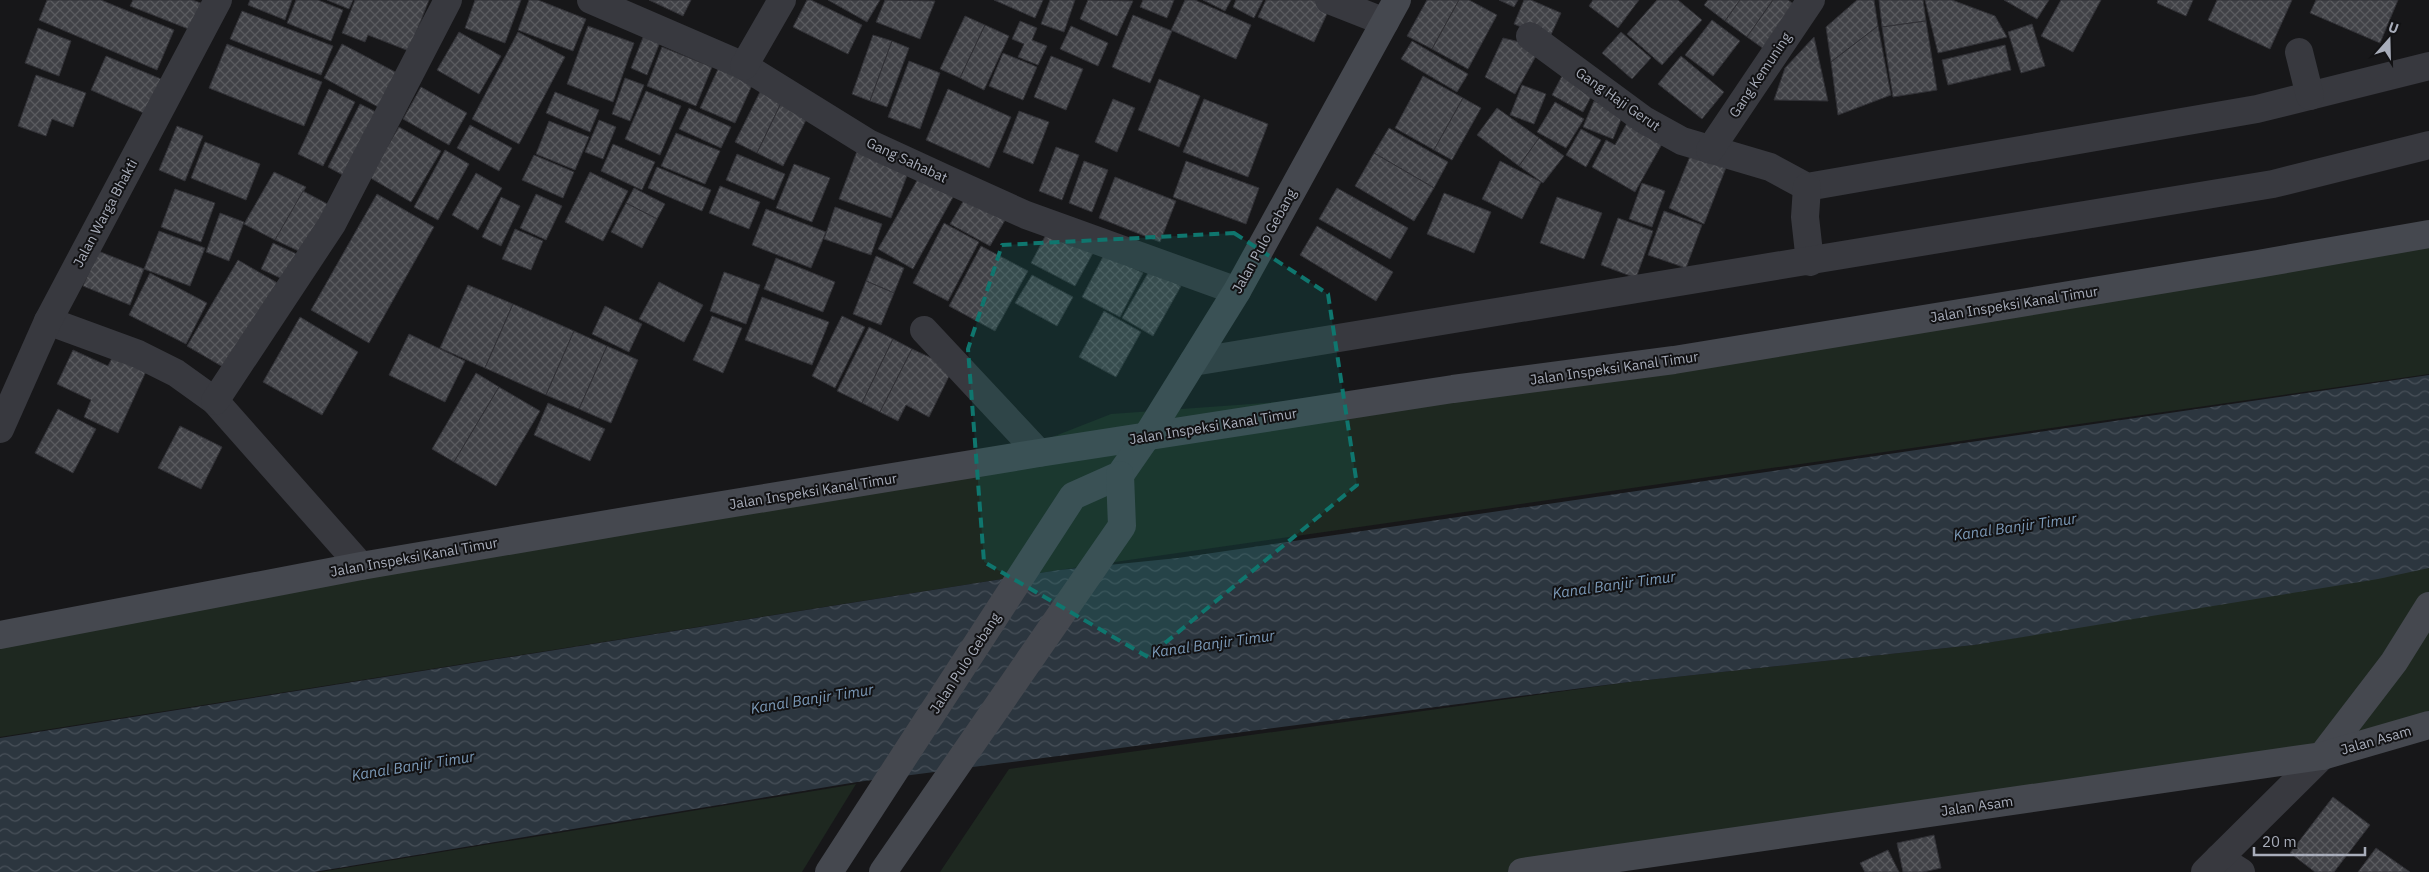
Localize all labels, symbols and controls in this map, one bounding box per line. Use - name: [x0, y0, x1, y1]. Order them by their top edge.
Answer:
- north arrow: [2364, 15, 2414, 65]
- text: U: [2386, 18, 2401, 38]
- street label: Gang Kemuning: [1725, 28, 1795, 121]
- street label: Gang Haji Gerut: [1572, 63, 1664, 135]
- street label: Gang Sahabat: [864, 133, 950, 187]
- street label: Jalan Warga Bhakti: [69, 156, 141, 270]
- street label: Jalan Pulo Gebang: [1228, 185, 1301, 296]
- street label: Jalan Inspeksi Kanal Timur: [1929, 282, 2099, 326]
- street label: Jalan Inspeksi Kanal Timur: [1529, 347, 1699, 389]
- street label: Jalan Inspeksi Kanal Timur: [1128, 404, 1298, 448]
- street label: Jalan Inspeksi Kanal Timur: [728, 469, 898, 513]
- water label: Kanal Banjir Timur: [1952, 508, 2078, 545]
- street label: Jalan Inspeksi Kanal Timur: [329, 533, 499, 581]
- water label: Kanal Banjir Timur: [1551, 566, 1677, 603]
- street label: Jalan Pulo Gebang: [926, 609, 1005, 717]
- water label: Kanal Banjir Timur: [1150, 625, 1276, 662]
- water label: Kanal Banjir Timur: [749, 679, 875, 718]
- street label: Jalan Asam: [2339, 721, 2413, 759]
- water label: Kanal Banjir Timur: [350, 746, 476, 785]
- street label: Jalan Asam: [1940, 792, 2014, 820]
- scale bar: [2254, 824, 2365, 856]
- text: 20 m: [2262, 832, 2297, 851]

